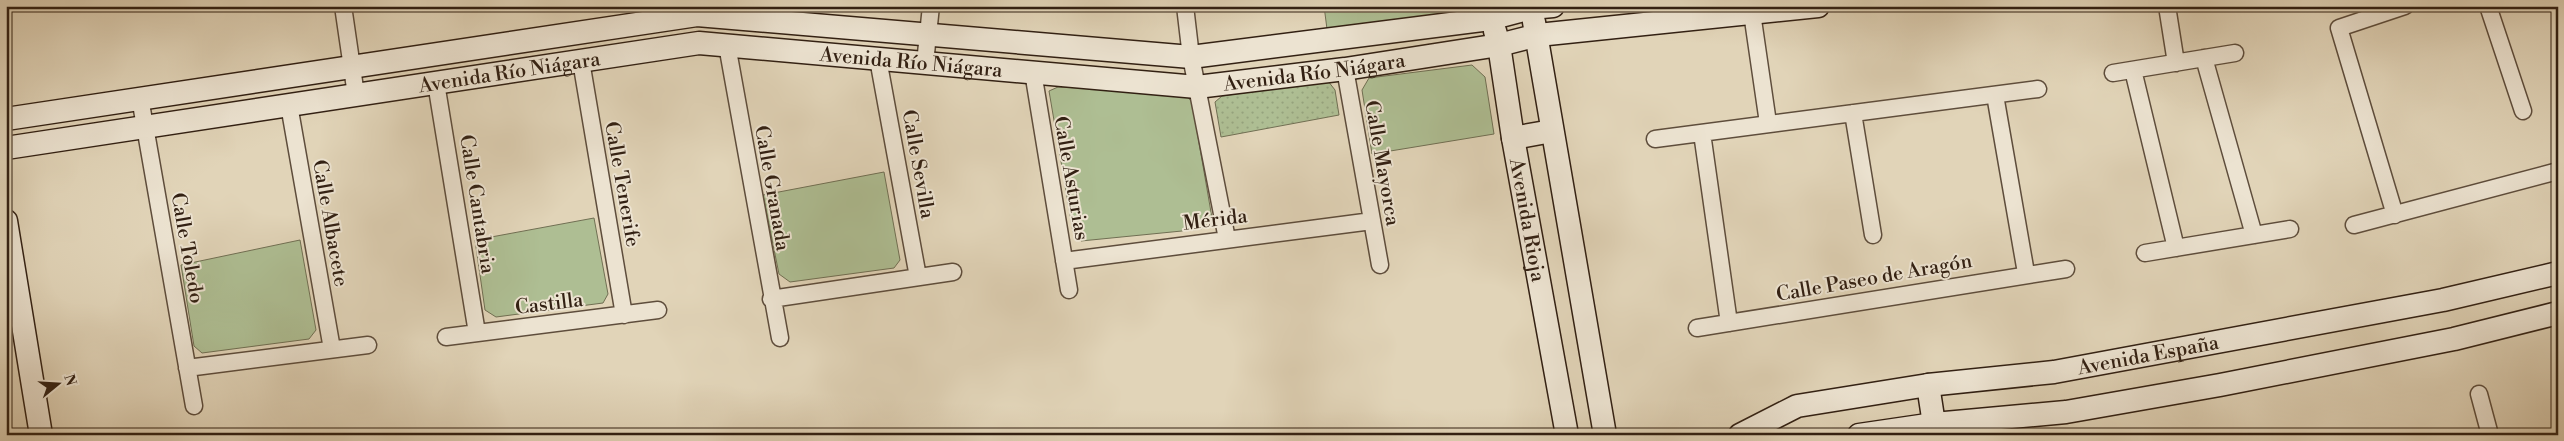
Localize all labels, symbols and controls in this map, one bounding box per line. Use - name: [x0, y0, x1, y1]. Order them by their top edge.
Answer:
- street label: Avenida Río Niágara: [818, 43, 1004, 84]
- street label: Avenida Río Niágara: [416, 47, 603, 99]
- street label: Avenida Río Niágara: [1221, 49, 1408, 98]
- street label: Calle Mayorca: [1358, 99, 1405, 229]
- street label: Calle Sevilla: [896, 108, 940, 221]
- street label: Calle Asturias: [1047, 114, 1094, 242]
- street label: Calle Tenerife: [598, 120, 645, 249]
- street label: Calle Granada: [748, 124, 795, 254]
- street label: Calle Cantabria: [453, 133, 500, 276]
- street label: Avenida Rioja: [1503, 156, 1550, 285]
- street label: Calle Albacete: [306, 158, 353, 289]
- street label: Calle Toledo: [164, 191, 209, 306]
- street label: Mérida: [1181, 204, 1250, 237]
- street label: Calle Paseo de Aragón: [1774, 249, 1974, 308]
- street label: Castilla: [514, 288, 586, 321]
- street label: Avenida España: [2075, 331, 2222, 382]
- north arrow: [32, 358, 82, 408]
- text: N: [59, 372, 80, 388]

